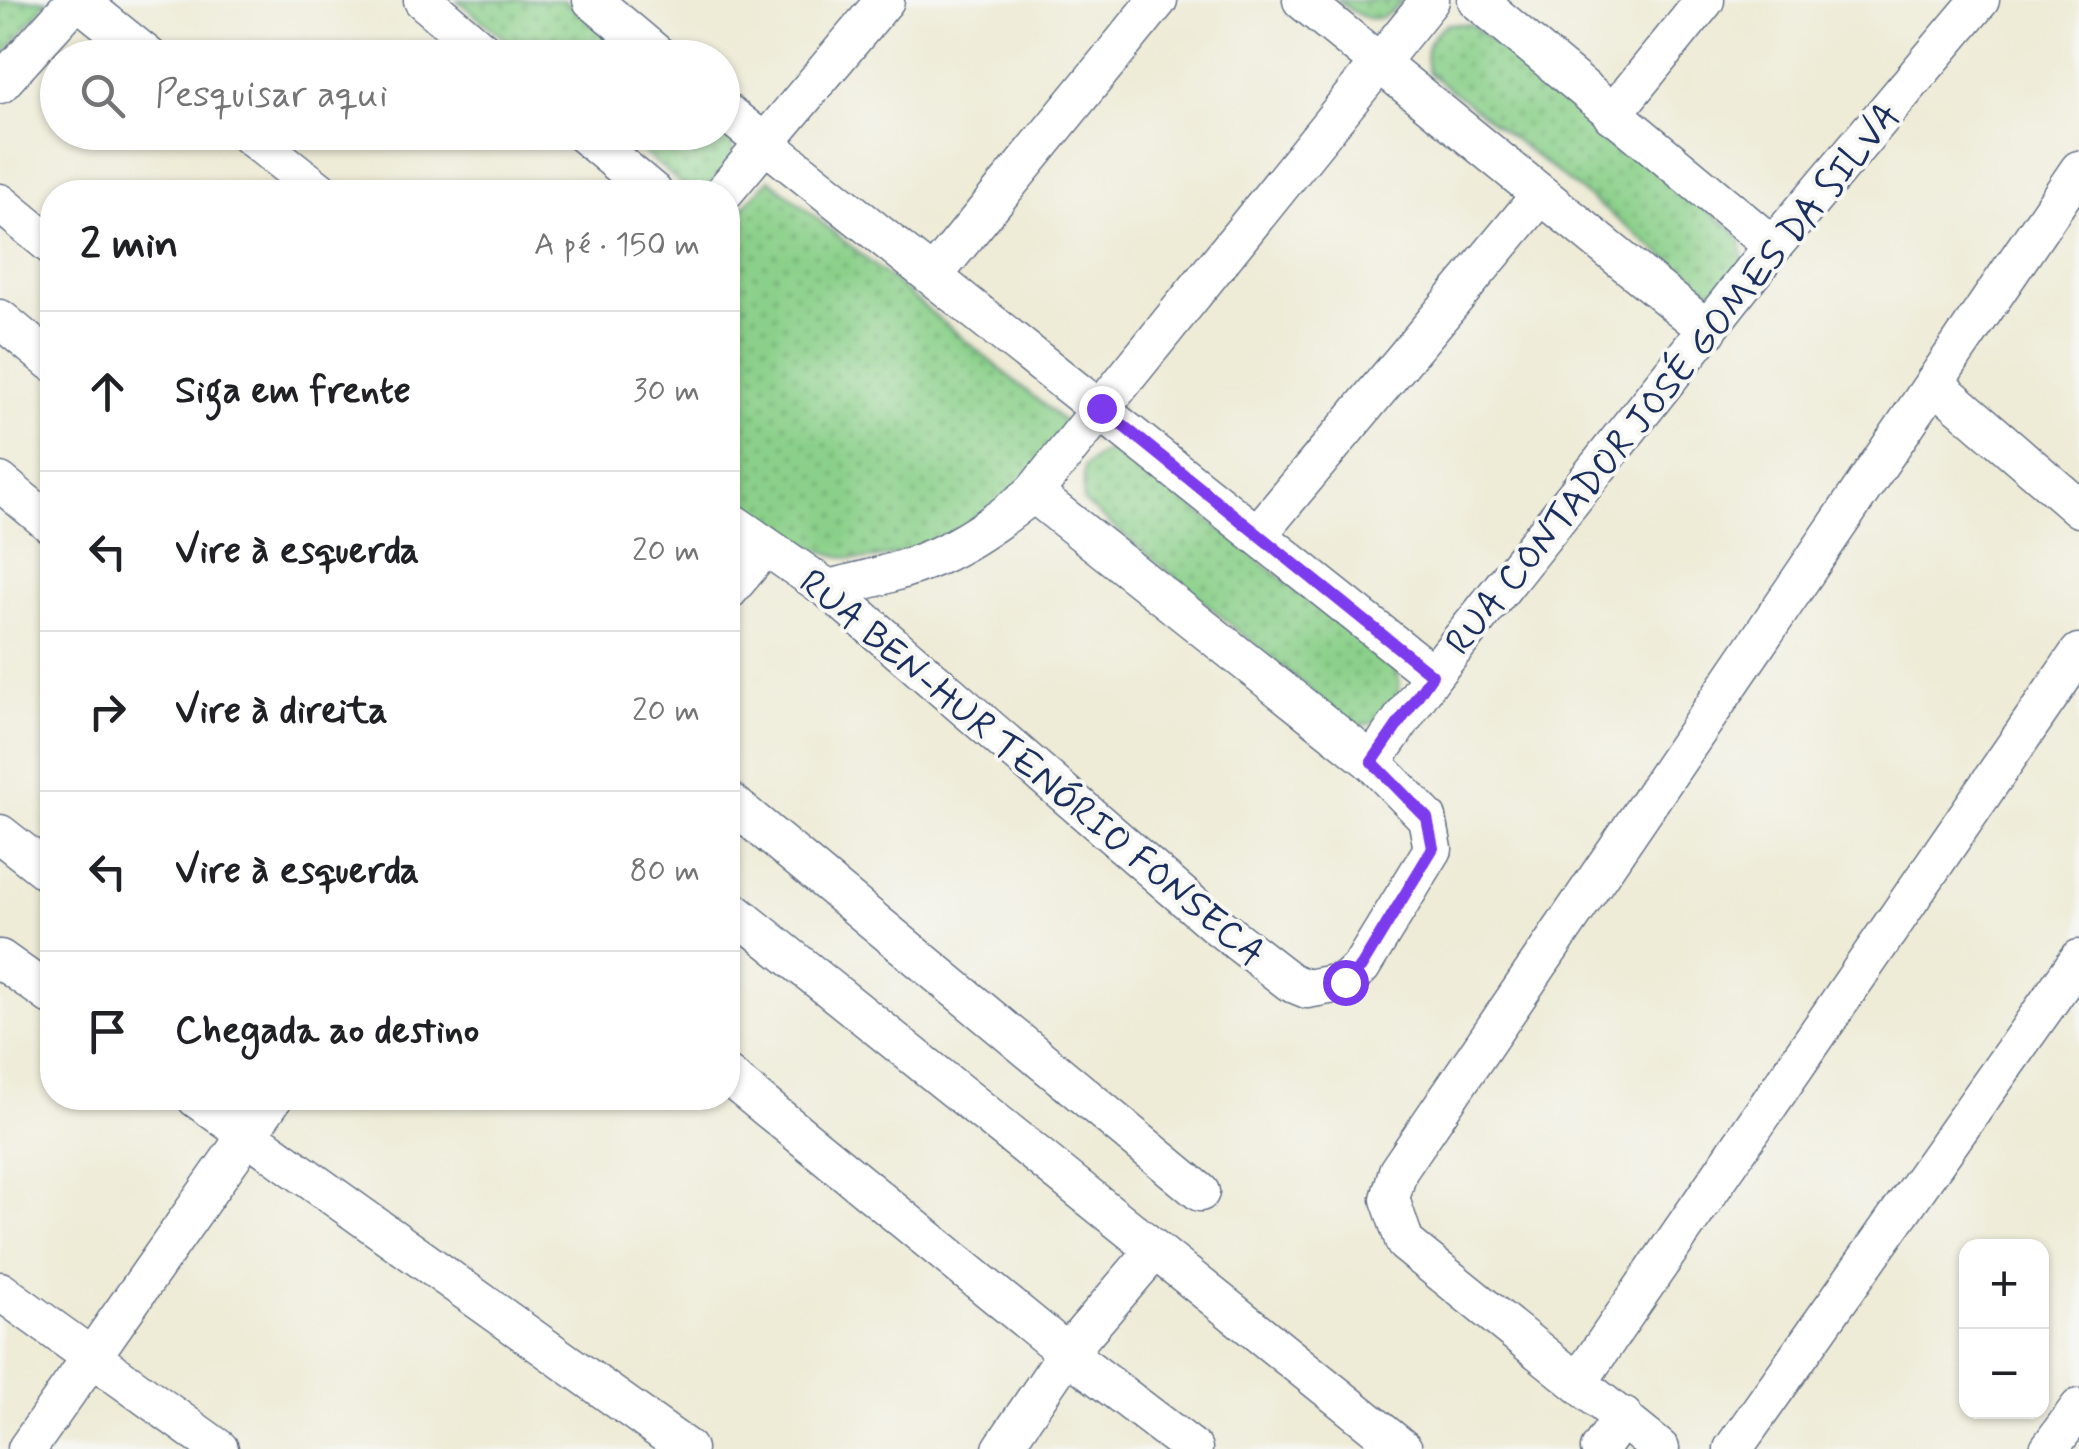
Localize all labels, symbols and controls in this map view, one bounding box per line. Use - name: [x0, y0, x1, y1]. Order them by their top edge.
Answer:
- search box: [40, 40, 740, 150]
- icon: search: [75, 68, 130, 123]
- text: Pesquisar aqui: [155, 71, 388, 120]
- street label: RUA CONTADOR JOSÉ GOMES DA SILVA: [1435, 92, 1913, 666]
- text: 2 min: [80, 218, 179, 273]
- text: A pé · 150 m: [534, 224, 700, 266]
- icon: ahead: [80, 364, 135, 419]
- text: Siga em frente: [175, 367, 411, 416]
- text: 30 m: [633, 370, 700, 412]
- route end: [1079, 386, 1125, 432]
- icon: left: [80, 524, 135, 579]
- text: Vire à esquerda: [175, 527, 419, 576]
- text: 20 m: [632, 530, 700, 572]
- street label: RUA BEN-HUR TENÓRIO FONSECA: [788, 559, 1275, 979]
- icon: right: [80, 684, 135, 739]
- text: Vire à direita: [175, 687, 388, 736]
- text: 20 m: [632, 690, 700, 732]
- icon: left: [80, 844, 135, 899]
- text: Vire à esquerda: [175, 847, 419, 896]
- text: 80 m: [630, 850, 700, 892]
- route start: [1323, 960, 1369, 1006]
- icon: arrive: [80, 1004, 135, 1059]
- text: Chegada ao destino: [175, 1007, 479, 1056]
- map controls: [1959, 1239, 2049, 1419]
- button: +: [1959, 1239, 2049, 1329]
- button: −: [1959, 1329, 2049, 1419]

